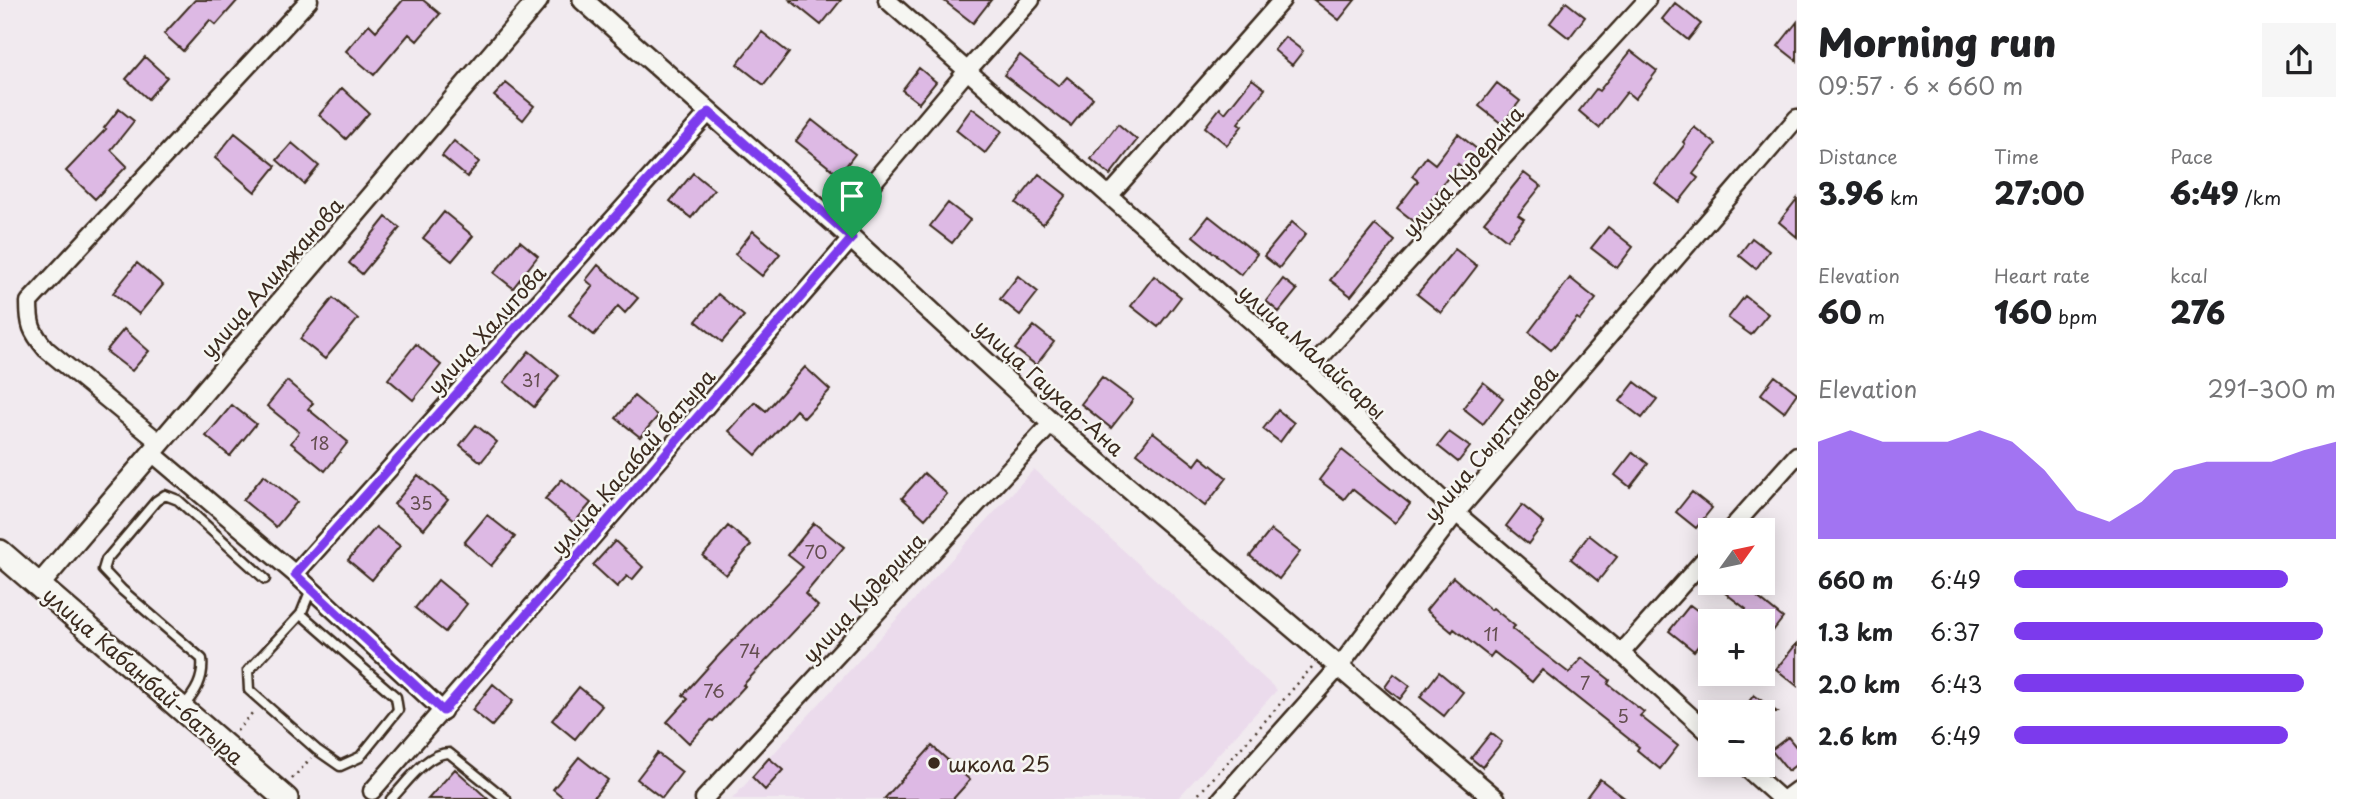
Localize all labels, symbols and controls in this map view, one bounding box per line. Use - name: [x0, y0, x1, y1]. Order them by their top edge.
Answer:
- text: Morning run: [1818, 13, 2056, 70]
- button: share: [2262, 23, 2336, 97]
- text: 09:57 · 6 × 660 m: [1818, 68, 2023, 103]
- street label: улица Кудерина: [1394, 97, 1531, 244]
- text: Distance: [1818, 142, 1898, 170]
- text: Time: [1994, 142, 2039, 170]
- text: Pace: [2170, 142, 2213, 170]
- pin: [822, 166, 882, 238]
- text: 3.96: [1818, 170, 1884, 215]
- text: 27:00: [1994, 170, 2085, 215]
- text: 6:49: [2170, 170, 2239, 215]
- icon: arrive: [833, 177, 871, 215]
- text: km: [1884, 183, 1919, 211]
- text: /km: [2239, 183, 2281, 211]
- street label: улица Алимжанова: [192, 189, 350, 365]
- street label: улица Халитова: [419, 257, 553, 401]
- text: Elevation: [1818, 261, 1900, 289]
- text: Heart rate: [1994, 261, 2090, 289]
- text: kcal: [2170, 261, 2208, 289]
- street label: улица Малайсары: [1232, 276, 1394, 426]
- text: 60: [1818, 289, 1861, 334]
- text: 160: [1994, 289, 2052, 334]
- text: 276: [2170, 289, 2225, 334]
- text: m: [1861, 302, 1885, 330]
- text: bpm: [2052, 302, 2098, 330]
- street label: улица Гаухар-Ана: [968, 311, 1132, 463]
- street label: улица Сырттанова: [1415, 358, 1565, 528]
- street label: улица Касабай батыра: [542, 361, 722, 561]
- house number: 31: [522, 366, 540, 393]
- text: Elevation: [1818, 371, 1917, 406]
- text: 291–300 m: [2207, 371, 2336, 406]
- house number: 18: [310, 429, 330, 456]
- house number: 35: [409, 489, 433, 516]
- north arrow: [1698, 518, 1774, 595]
- map controls: [1698, 518, 1775, 777]
- street label: улица Кудерина: [794, 524, 933, 669]
- house number: 70: [805, 538, 827, 565]
- text: 660 m: [1818, 562, 1894, 597]
- text: 6:49: [1930, 562, 1981, 597]
- street label: улица Кабанбай-батыра: [36, 579, 252, 771]
- button: +: [1698, 609, 1775, 686]
- text: 1.3 km: [1818, 614, 1893, 649]
- text: 6:37: [1930, 614, 1980, 649]
- house number: 11: [1483, 620, 1499, 647]
- house number: 74: [739, 637, 761, 664]
- text: 2.0 km: [1818, 666, 1900, 701]
- text: 6:43: [1930, 666, 1983, 701]
- house number: 7: [1580, 669, 1590, 696]
- house number: 76: [703, 677, 725, 704]
- button: −: [1698, 700, 1775, 777]
- house number: 5: [1617, 702, 1629, 729]
- text: 2.6 km: [1818, 718, 1898, 753]
- text: 6:49: [1930, 718, 1981, 753]
- place label: школа 25: [948, 747, 1050, 779]
- marker: школа 25: [926, 755, 942, 771]

